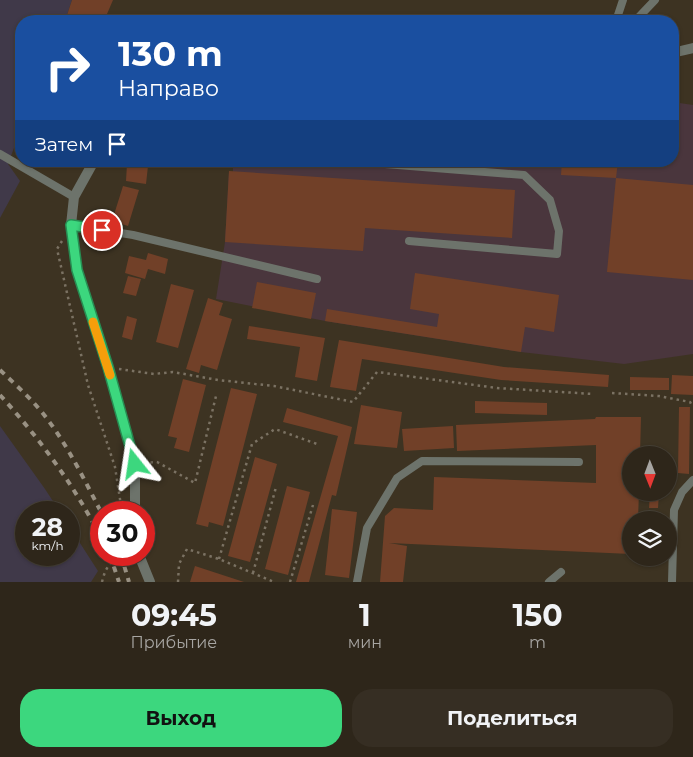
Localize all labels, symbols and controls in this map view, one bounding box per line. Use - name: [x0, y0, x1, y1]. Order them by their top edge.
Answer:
- text: 130 m: [118, 32, 223, 75]
- icon: right: [35, 35, 100, 100]
- text: Направо: [118, 75, 219, 102]
- icon: arrive: [103, 130, 131, 158]
- text: Затем: [35, 133, 93, 156]
- pin: [81, 209, 123, 251]
- icon: arrive: [88, 216, 116, 244]
- position arrow: [108, 437, 160, 489]
- north arrow: [622, 446, 678, 501]
- map controls: [622, 446, 677, 566]
- speed limit sign: 30: [90, 501, 155, 566]
- button: layers: [622, 511, 677, 566]
- text: 28: [32, 512, 63, 542]
- text: km/h: [31, 538, 64, 553]
- text: 09:45: [131, 597, 217, 634]
- text: 1: [359, 597, 371, 634]
- text: 150: [513, 597, 563, 634]
- text: Прибытие: [130, 633, 217, 652]
- text: мин: [348, 633, 382, 652]
- text: m: [529, 633, 546, 652]
- button: Выход: [20, 689, 342, 747]
- button: Поделиться: [352, 689, 673, 747]

